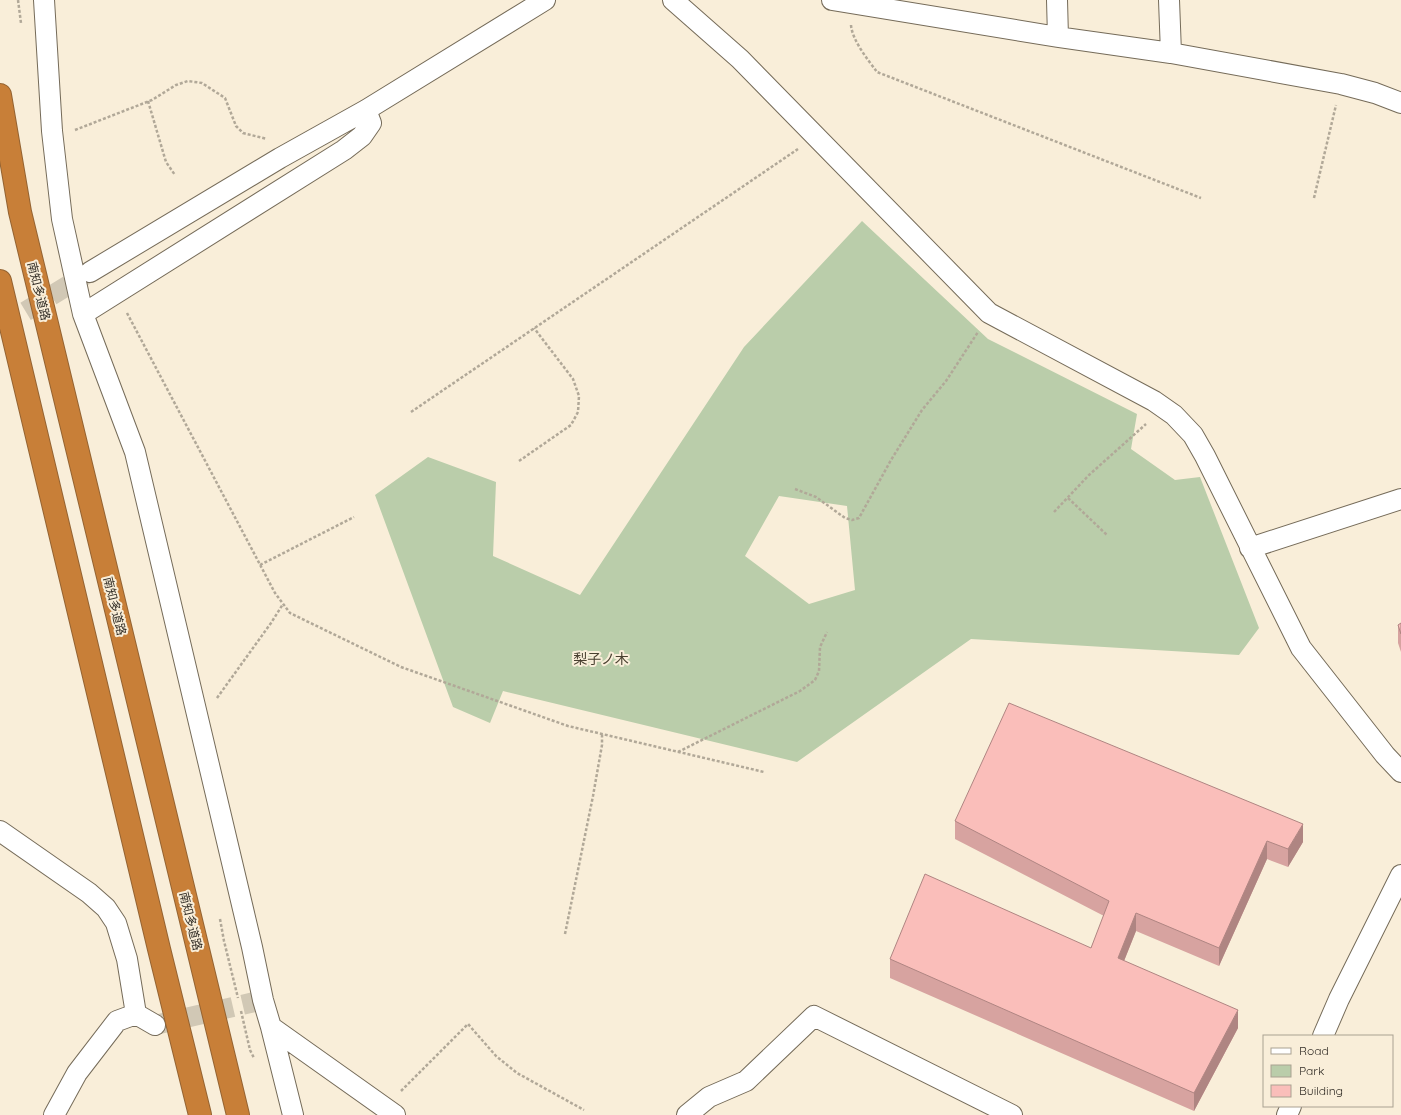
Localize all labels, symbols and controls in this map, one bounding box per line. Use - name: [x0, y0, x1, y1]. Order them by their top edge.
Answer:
- street label: 南知多道路: [24, 260, 54, 322]
- street label: 南知多道路: [100, 575, 130, 637]
- district label: 梨子ノ木: [573, 650, 629, 668]
- street label: 南知多道路: [176, 890, 206, 952]
- legend: [1263, 1035, 1393, 1107]
- text: Road: [1299, 1043, 1329, 1058]
- text: Park: [1299, 1063, 1324, 1078]
- text: Building: [1299, 1083, 1343, 1098]

